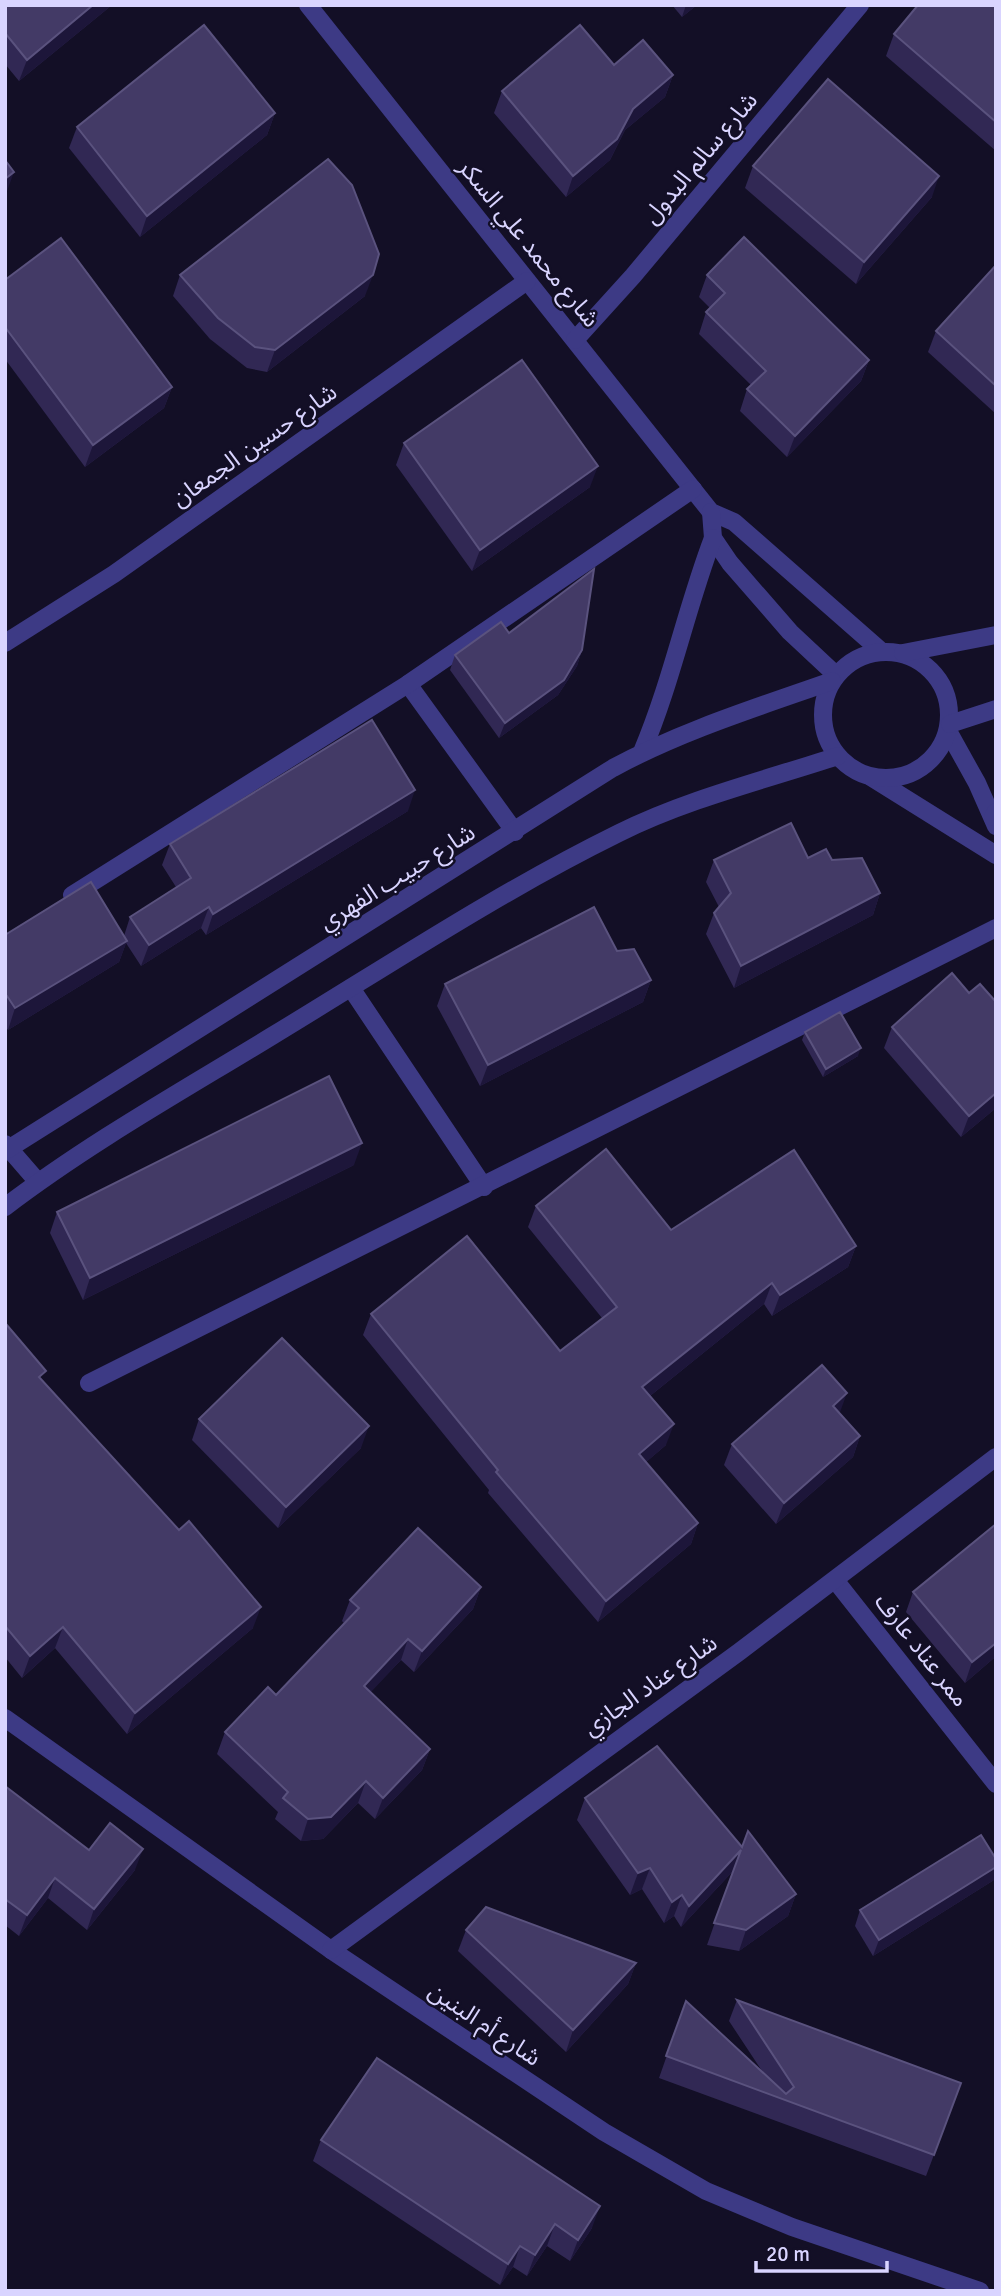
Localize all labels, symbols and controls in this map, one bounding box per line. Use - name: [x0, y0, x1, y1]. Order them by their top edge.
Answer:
- street label: شارع سالم البدول: [636, 86, 765, 231]
- street label: شارع محمد علي السكر: [448, 152, 606, 336]
- street label: شارع حسين الجمعان: [165, 377, 344, 515]
- street label: شارع حبيب الفهري: [313, 817, 483, 940]
- street label: ممر عناد عارف: [868, 1587, 976, 1713]
- street label: شارع عناد الجازي: [577, 1628, 725, 1745]
- street label: شارع أم البنين: [421, 1975, 548, 2075]
- scale bar: [756, 2230, 887, 2274]
- text: 20 m: [766, 2241, 810, 2267]

